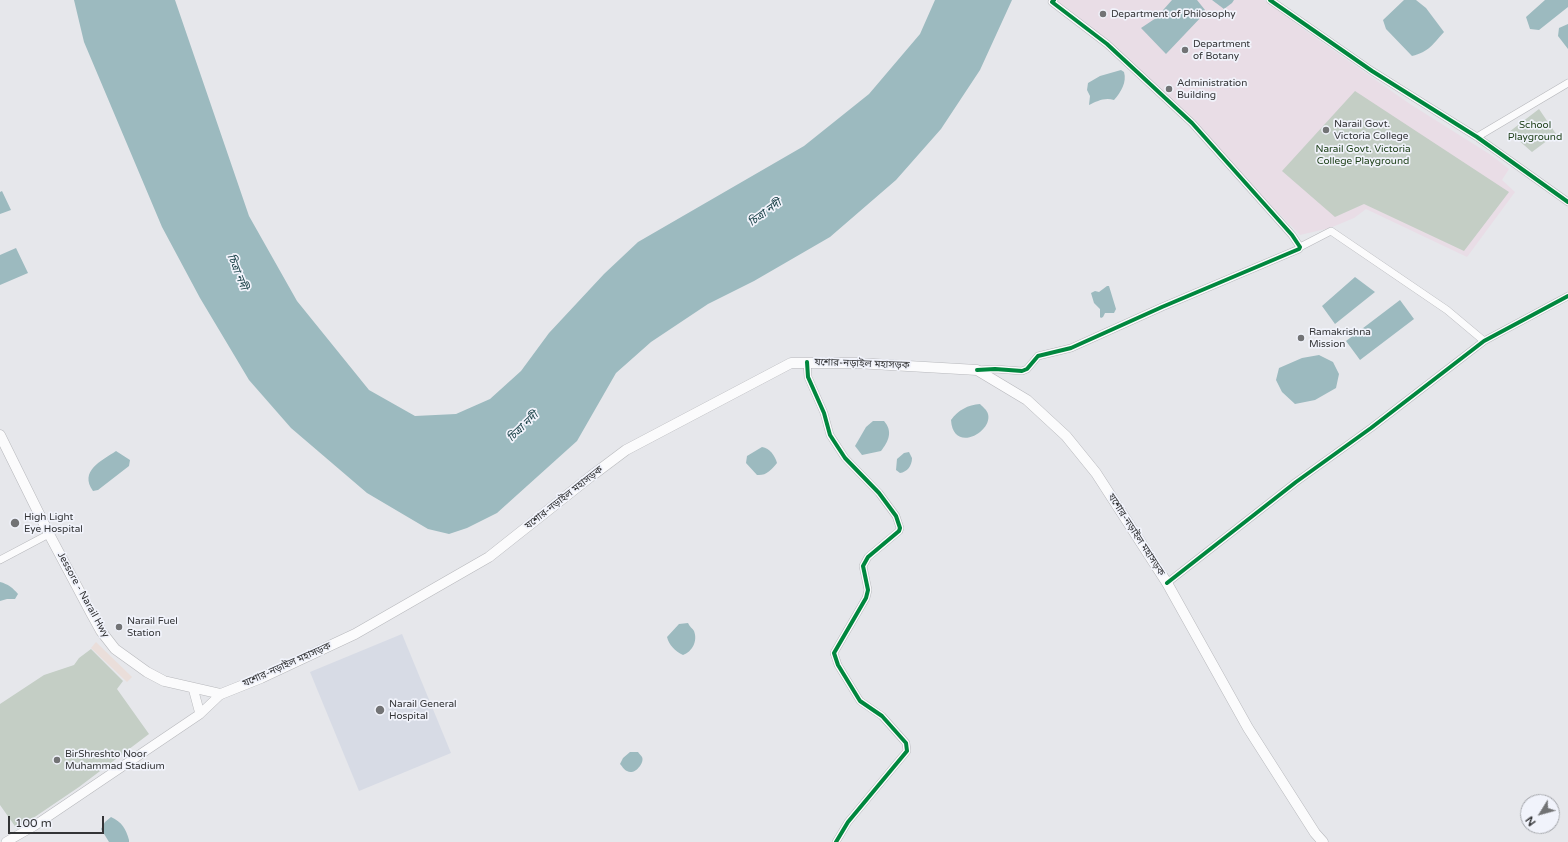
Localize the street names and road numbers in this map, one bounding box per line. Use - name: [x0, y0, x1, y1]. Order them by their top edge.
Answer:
- street label: যশোর-নড়াইল মহাসড়ক: [814, 356, 910, 372]
- street label: যশোর-নড়াইল মহাসড়ক: [523, 464, 605, 532]
- street label: যশোর-নড়াইল মহাসড়ক: [1105, 492, 1167, 578]
- street label: Jessore - Narail Hwy: [54, 550, 112, 640]
- street label: যশোর-নড়াইল মহাসড়ক: [241, 640, 333, 690]

